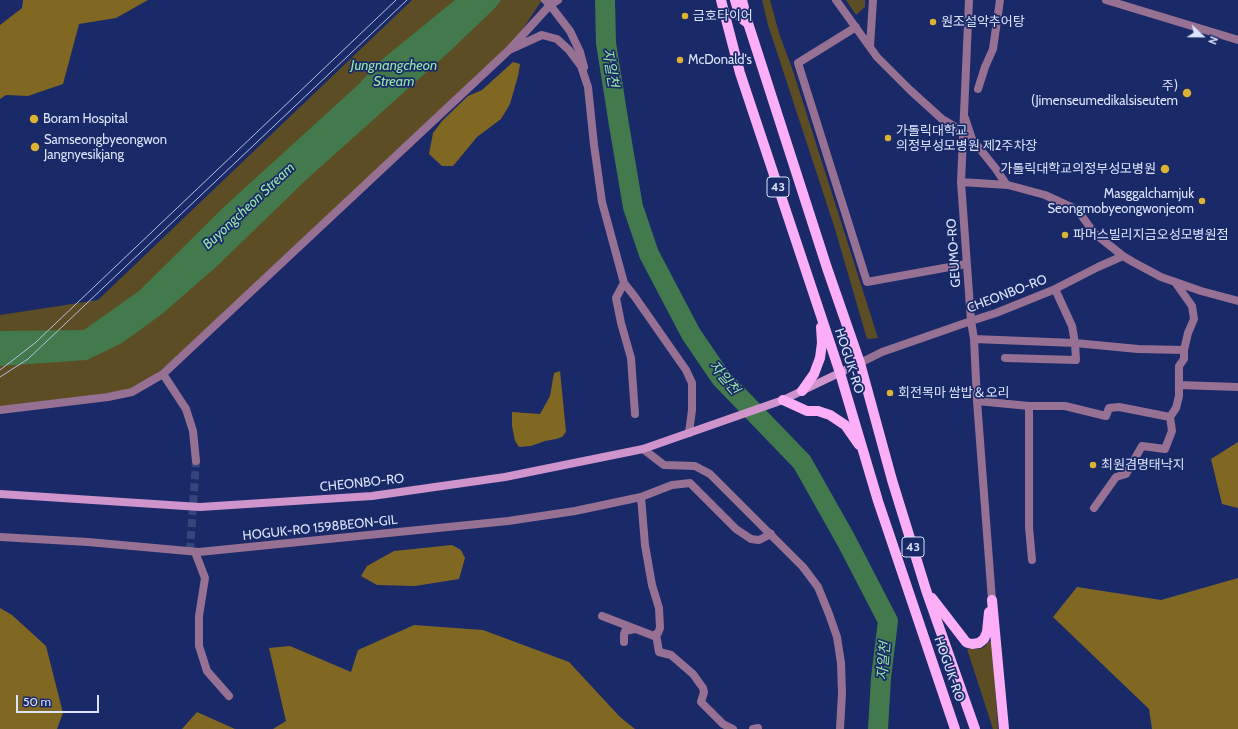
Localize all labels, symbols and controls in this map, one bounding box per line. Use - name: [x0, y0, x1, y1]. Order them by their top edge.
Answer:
- place label: 금호타이어: [693, 8, 753, 24]
- marker: 금호타이어: [680, 11, 690, 21]
- place label: 원조설악추어탕: [941, 14, 1025, 30]
- north arrow: [1182, 16, 1222, 56]
- marker: 원조설악추어탕: [928, 17, 938, 27]
- text: N: [1205, 34, 1221, 47]
- water label: 자일천: [599, 48, 621, 88]
- place label: McDonald's: [688, 52, 752, 68]
- marker: McDonald's: [675, 55, 685, 65]
- water label: Jungnangcheon Stream: [351, 58, 437, 90]
- place label: 주) (Jimenseumedikalsiseutem: [1031, 78, 1178, 109]
- marker: 주) (Jimenseumedikalsiseutem: [1181, 87, 1193, 99]
- place label: Boram Hospital: [43, 111, 128, 127]
- marker: Boram Hospital: [28, 113, 40, 125]
- place label: 가톨릭대학교 의정부성모병원 제2주차장: [896, 123, 1037, 154]
- place label: Samseongbyeongwon Jangnyesikjang: [44, 132, 167, 163]
- marker: 가톨릭대학교 의정부성모병원 제2주차장: [883, 133, 893, 143]
- marker: Samseongbyeongwon Jangnyesikjang: [29, 141, 41, 153]
- water label: Buyongcheon Stream: [200, 159, 298, 253]
- place label: 가톨릭대학교의정부성모병원: [1001, 161, 1156, 177]
- marker: 가톨릭대학교의정부성모병원: [1159, 163, 1171, 175]
- road number: 43: [767, 177, 789, 197]
- place label: Masggalchamjuk Seongmobyeongwonjeom: [1048, 186, 1194, 217]
- marker: Masggalchamjuk Seongmobyeongwonjeom: [1197, 196, 1207, 206]
- street label: GEUMO-RO: [944, 218, 964, 288]
- place label: 파머스빌리지금오성모병원점: [1073, 227, 1228, 243]
- marker: 파머스빌리지금오성모병원점: [1060, 230, 1070, 240]
- street label: CHEONBO-RO: [965, 272, 1049, 316]
- street label: HOGUK-RO: [831, 326, 867, 396]
- water label: 자일천: [705, 358, 743, 398]
- place label: 회전목마 쌈밥＆오리: [898, 385, 1010, 401]
- marker: 회전목마 쌈밥＆오리: [885, 388, 895, 398]
- place label: 최원겸명태낙지: [1101, 457, 1185, 473]
- marker: 최원겸명태낙지: [1088, 460, 1098, 470]
- street label: CHEONBO-RO: [319, 471, 405, 495]
- street label: HOGUK-RO 1598BEON-GIL: [242, 512, 398, 544]
- road number: 43: [902, 537, 924, 557]
- street label: HOGUK-RO: [931, 634, 967, 704]
- water label: 자일천: [874, 641, 894, 681]
- scale bar: [18, 687, 101, 713]
- text: 50 m: [23, 694, 51, 709]

